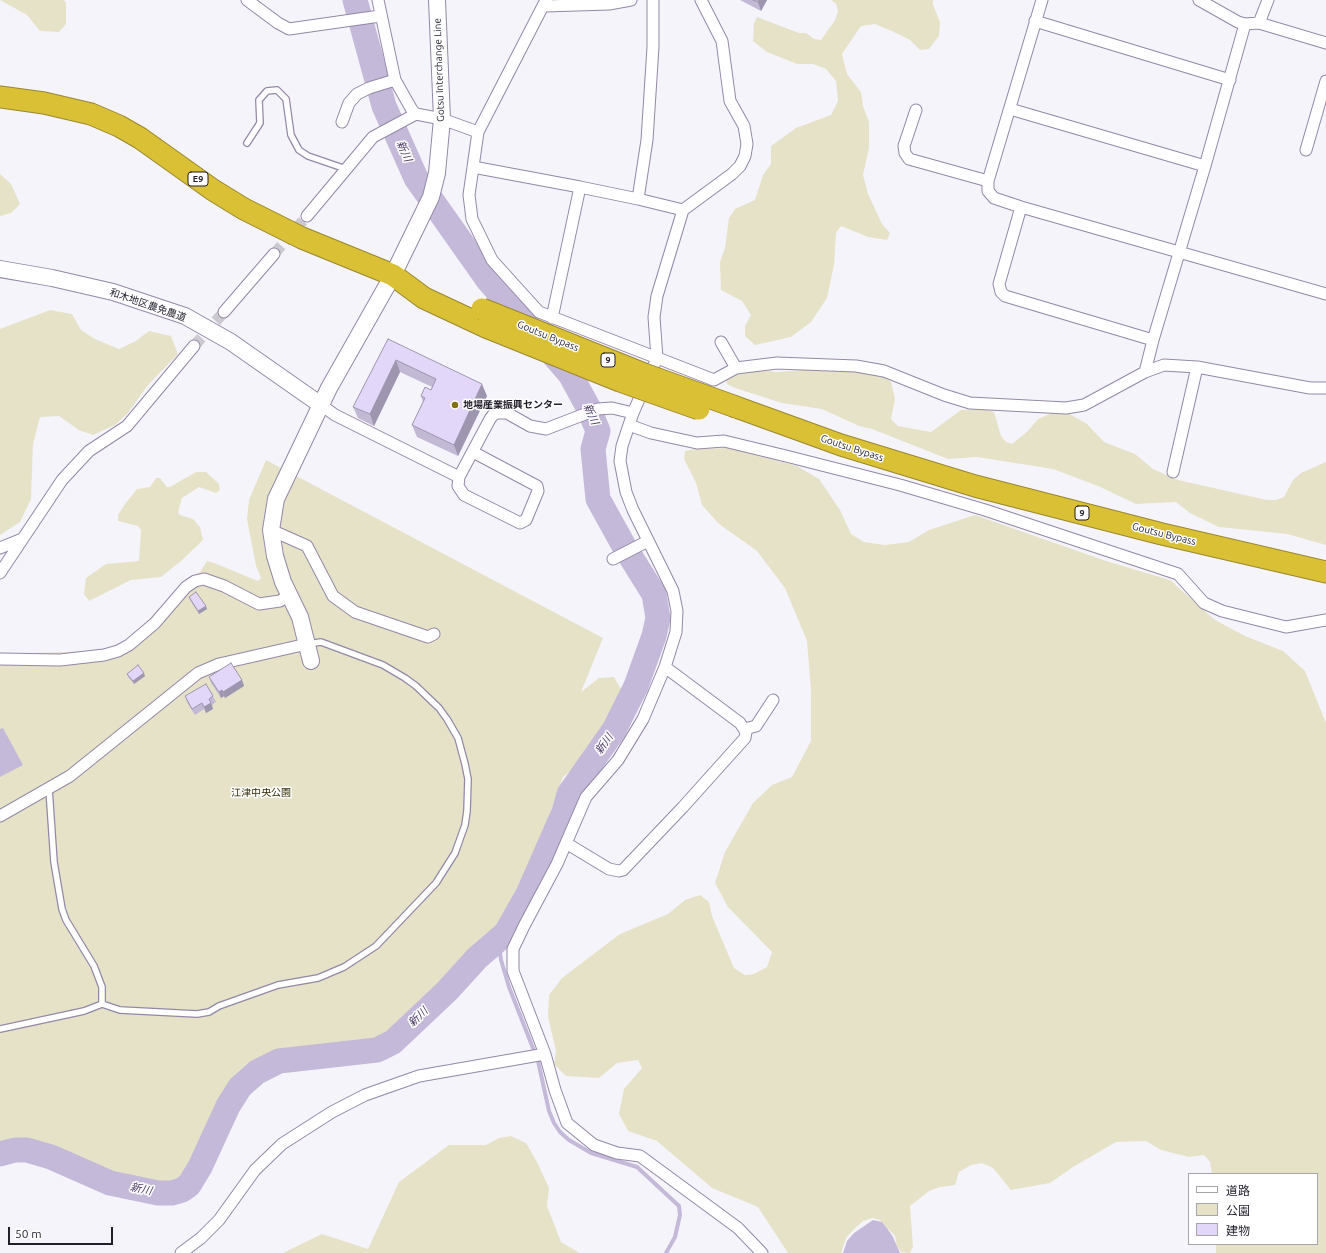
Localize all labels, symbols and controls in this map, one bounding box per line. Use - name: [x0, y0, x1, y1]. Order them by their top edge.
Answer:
- street label: Gotsu Interchange Line: [431, 18, 447, 122]
- water label: 新川: [393, 138, 415, 164]
- road number: E9: [188, 172, 208, 186]
- street label: 和木地区農免農道: [108, 286, 188, 324]
- street label: Goutsu Bypass: [515, 318, 581, 354]
- road number: 9: [601, 353, 615, 367]
- place label: 地場産業振興センター: [463, 399, 563, 411]
- marker: 地場産業振興センター: [450, 400, 460, 410]
- water label: 新川: [580, 401, 602, 427]
- street label: Goutsu Bypass: [819, 432, 885, 464]
- road number: 9: [1075, 506, 1089, 520]
- street label: Goutsu Bypass: [1131, 520, 1197, 548]
- water label: 新川: [592, 731, 616, 757]
- park label: 江津中央公園: [231, 787, 291, 799]
- water label: 新川: [406, 1005, 430, 1029]
- legend: [1188, 1173, 1318, 1245]
- water label: 新川: [129, 1180, 153, 1198]
- text: 道路: [1226, 1184, 1250, 1197]
- text: 公園: [1226, 1204, 1250, 1217]
- scale bar: [10, 1219, 115, 1245]
- text: 建物: [1226, 1224, 1250, 1237]
- text: 50 m: [15, 1227, 42, 1240]

